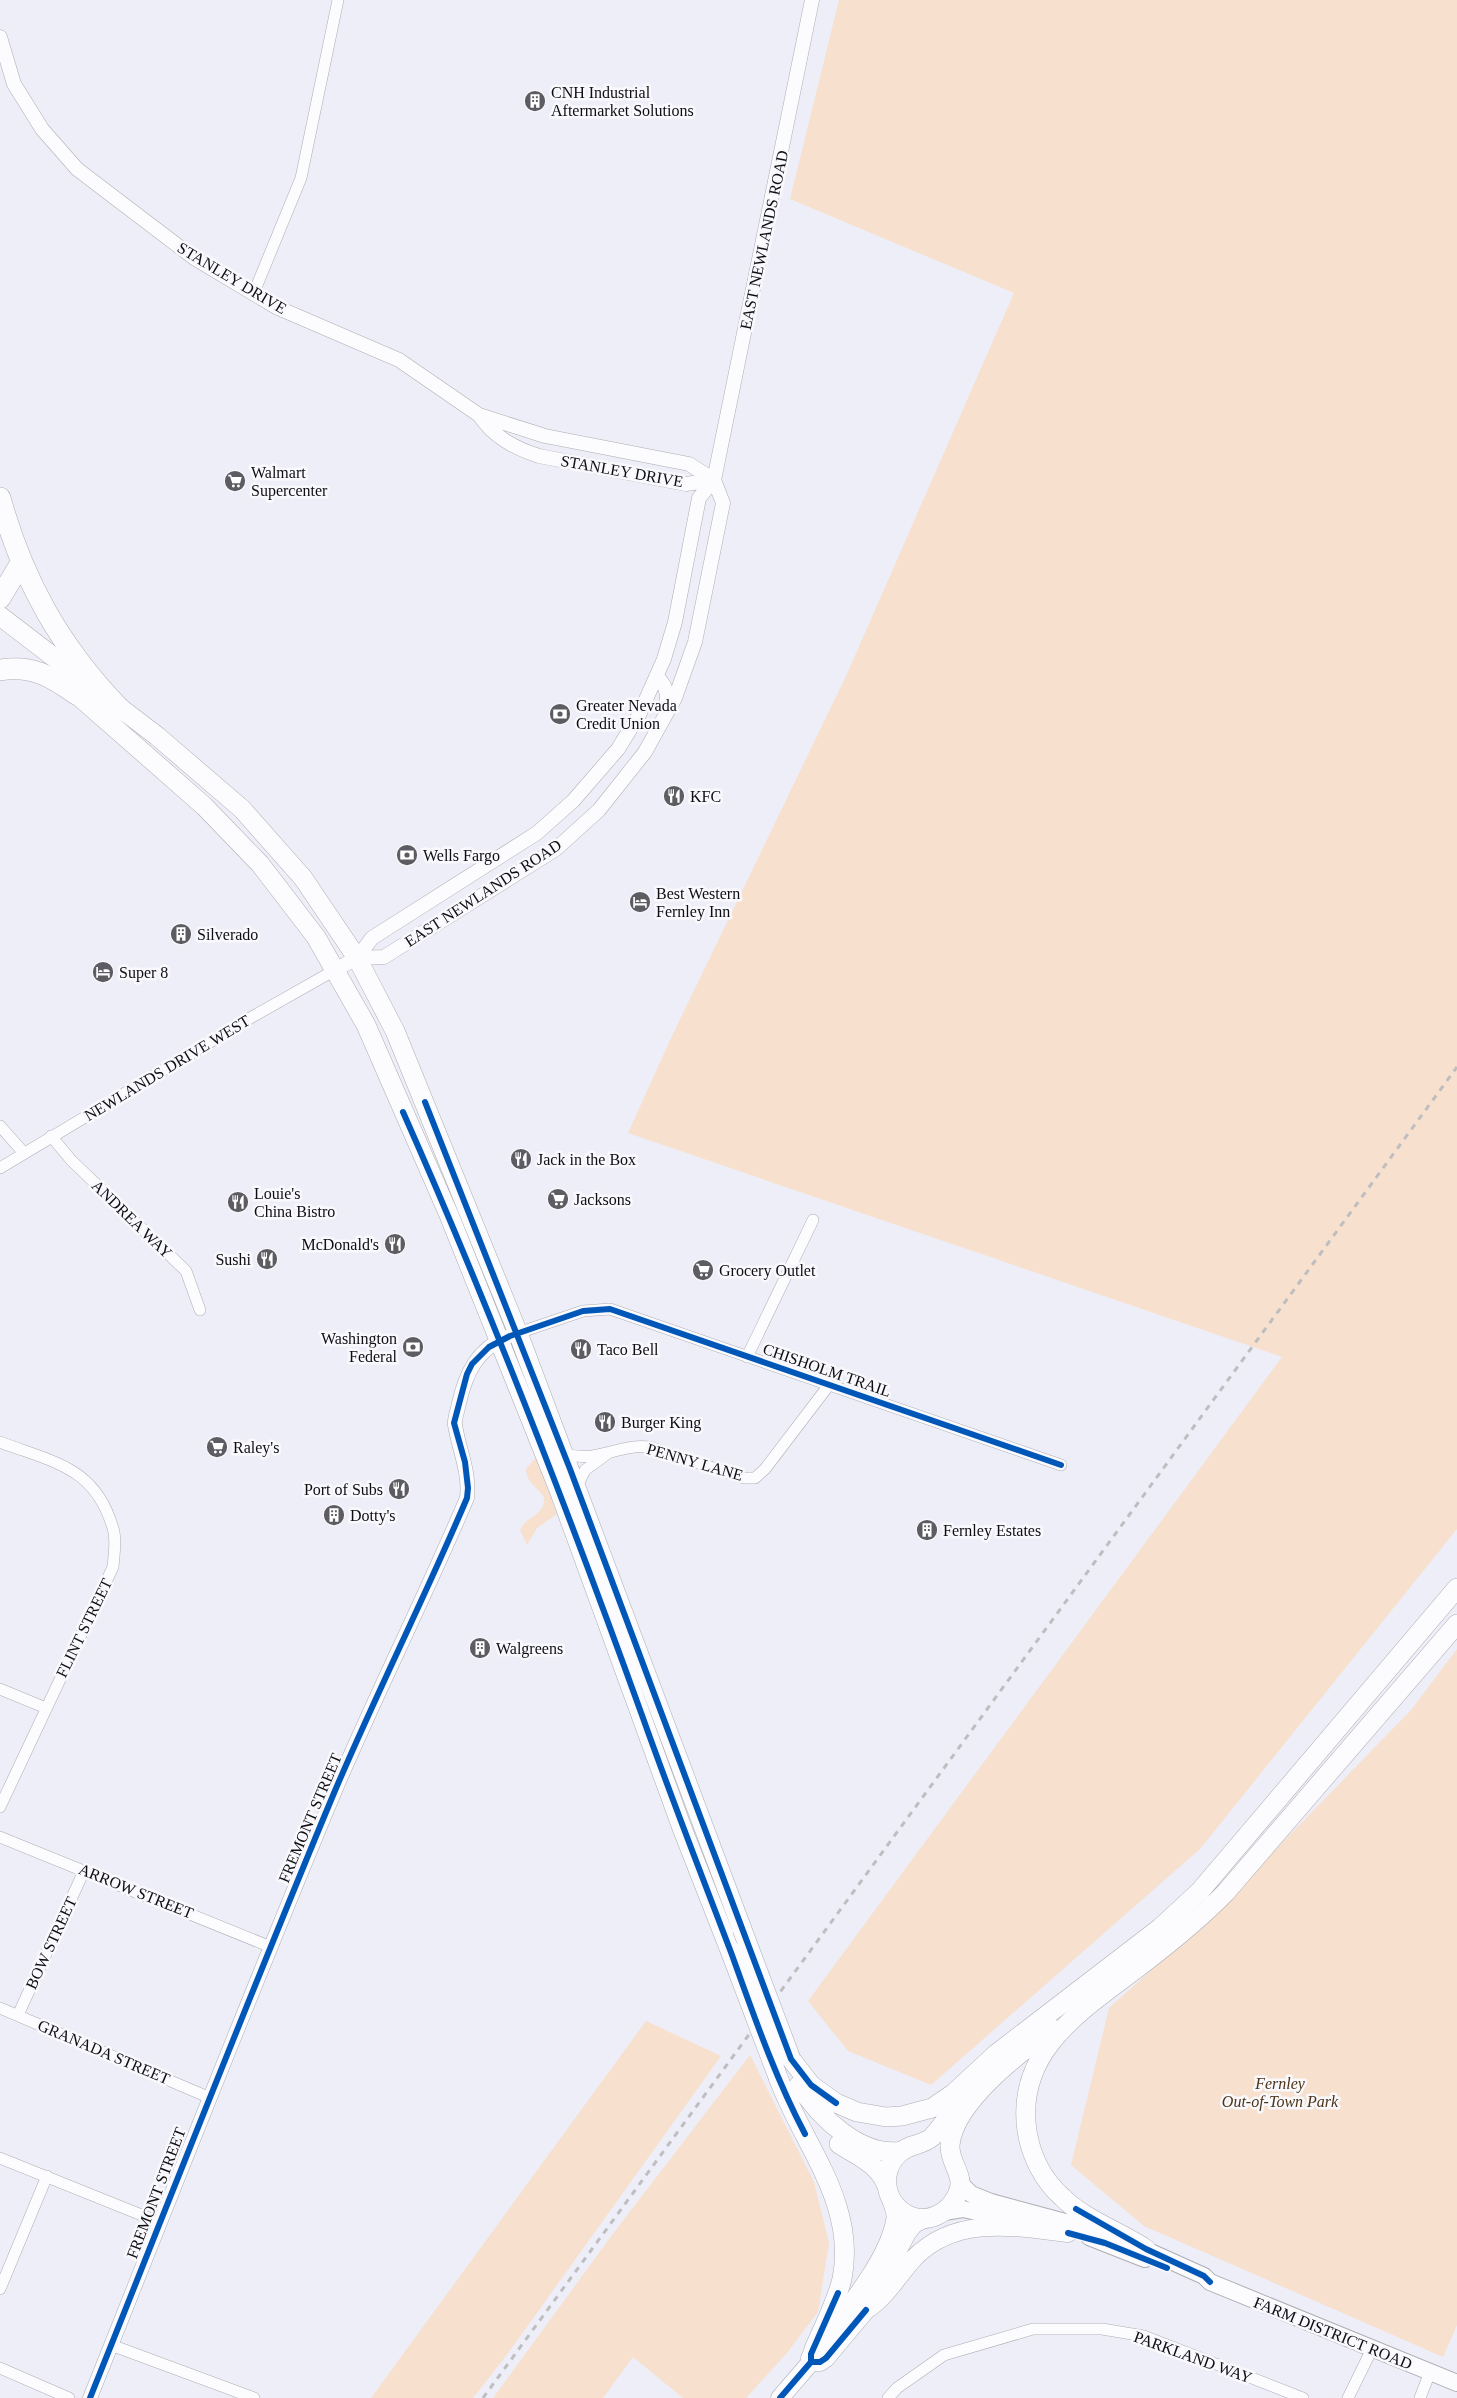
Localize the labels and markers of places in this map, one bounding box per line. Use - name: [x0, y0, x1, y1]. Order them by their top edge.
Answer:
- place label: CNH Industrial Aftermarket Solutions: [551, 84, 694, 119]
- building icon: CNH Industrial Aftermarket Solutions: [523, 89, 547, 113]
- place label: Walmart Supercenter: [251, 464, 328, 500]
- supermarket icon: Walmart Supercenter: [223, 469, 247, 493]
- place label: Greater Nevada Credit Union: [576, 697, 677, 732]
- bank icon: Greater Nevada Credit Union: [548, 702, 572, 726]
- restaurant icon: KFC: [662, 784, 686, 808]
- place label: KFC: [690, 788, 721, 805]
- bank icon: Wells Fargo: [395, 843, 419, 867]
- place label: Wells Fargo: [423, 847, 500, 865]
- place label: Best Western Fernley Inn: [656, 885, 740, 921]
- hotel icon: Best Western Fernley Inn: [628, 890, 652, 914]
- building icon: Silverado: [169, 922, 193, 946]
- place label: Silverado: [197, 926, 258, 943]
- hotel icon: Super 8: [91, 960, 115, 984]
- place label: Super 8: [119, 964, 168, 982]
- restaurant icon: Jack in the Box: [509, 1147, 533, 1171]
- place label: Jack in the Box: [537, 1151, 636, 1168]
- place label: Louie's China Bistro: [254, 1185, 335, 1220]
- supermarket icon: Jacksons: [546, 1187, 570, 1211]
- restaurant icon: Louie's China Bistro: [226, 1190, 250, 1214]
- place label: Jacksons: [574, 1191, 631, 1208]
- restaurant icon: McDonald's: [383, 1232, 407, 1256]
- place label: McDonald's: [301, 1236, 379, 1253]
- restaurant icon: Sushi: [255, 1247, 279, 1271]
- place label: Sushi: [215, 1251, 252, 1268]
- supermarket icon: Grocery Outlet: [691, 1258, 715, 1282]
- place label: Grocery Outlet: [719, 1262, 816, 1280]
- place label: Washington Federal: [321, 1330, 398, 1365]
- bank icon: Washington Federal: [401, 1335, 425, 1359]
- restaurant icon: Taco Bell: [569, 1337, 593, 1361]
- place label: Taco Bell: [597, 1341, 659, 1358]
- restaurant icon: Burger King: [593, 1410, 617, 1434]
- place label: Burger King: [621, 1414, 701, 1432]
- supermarket icon: Raley's: [205, 1435, 229, 1459]
- place label: Raley's: [233, 1439, 279, 1457]
- restaurant icon: Port of Subs: [387, 1477, 411, 1501]
- place label: Port of Subs: [304, 1481, 383, 1498]
- building icon: Dotty's: [322, 1503, 346, 1527]
- place label: Dotty's: [350, 1507, 396, 1525]
- building icon: Fernley Estates: [915, 1518, 939, 1542]
- place label: Fernley Estates: [943, 1522, 1041, 1540]
- building icon: Walgreens: [468, 1636, 492, 1660]
- place label: Walgreens: [496, 1640, 563, 1658]

